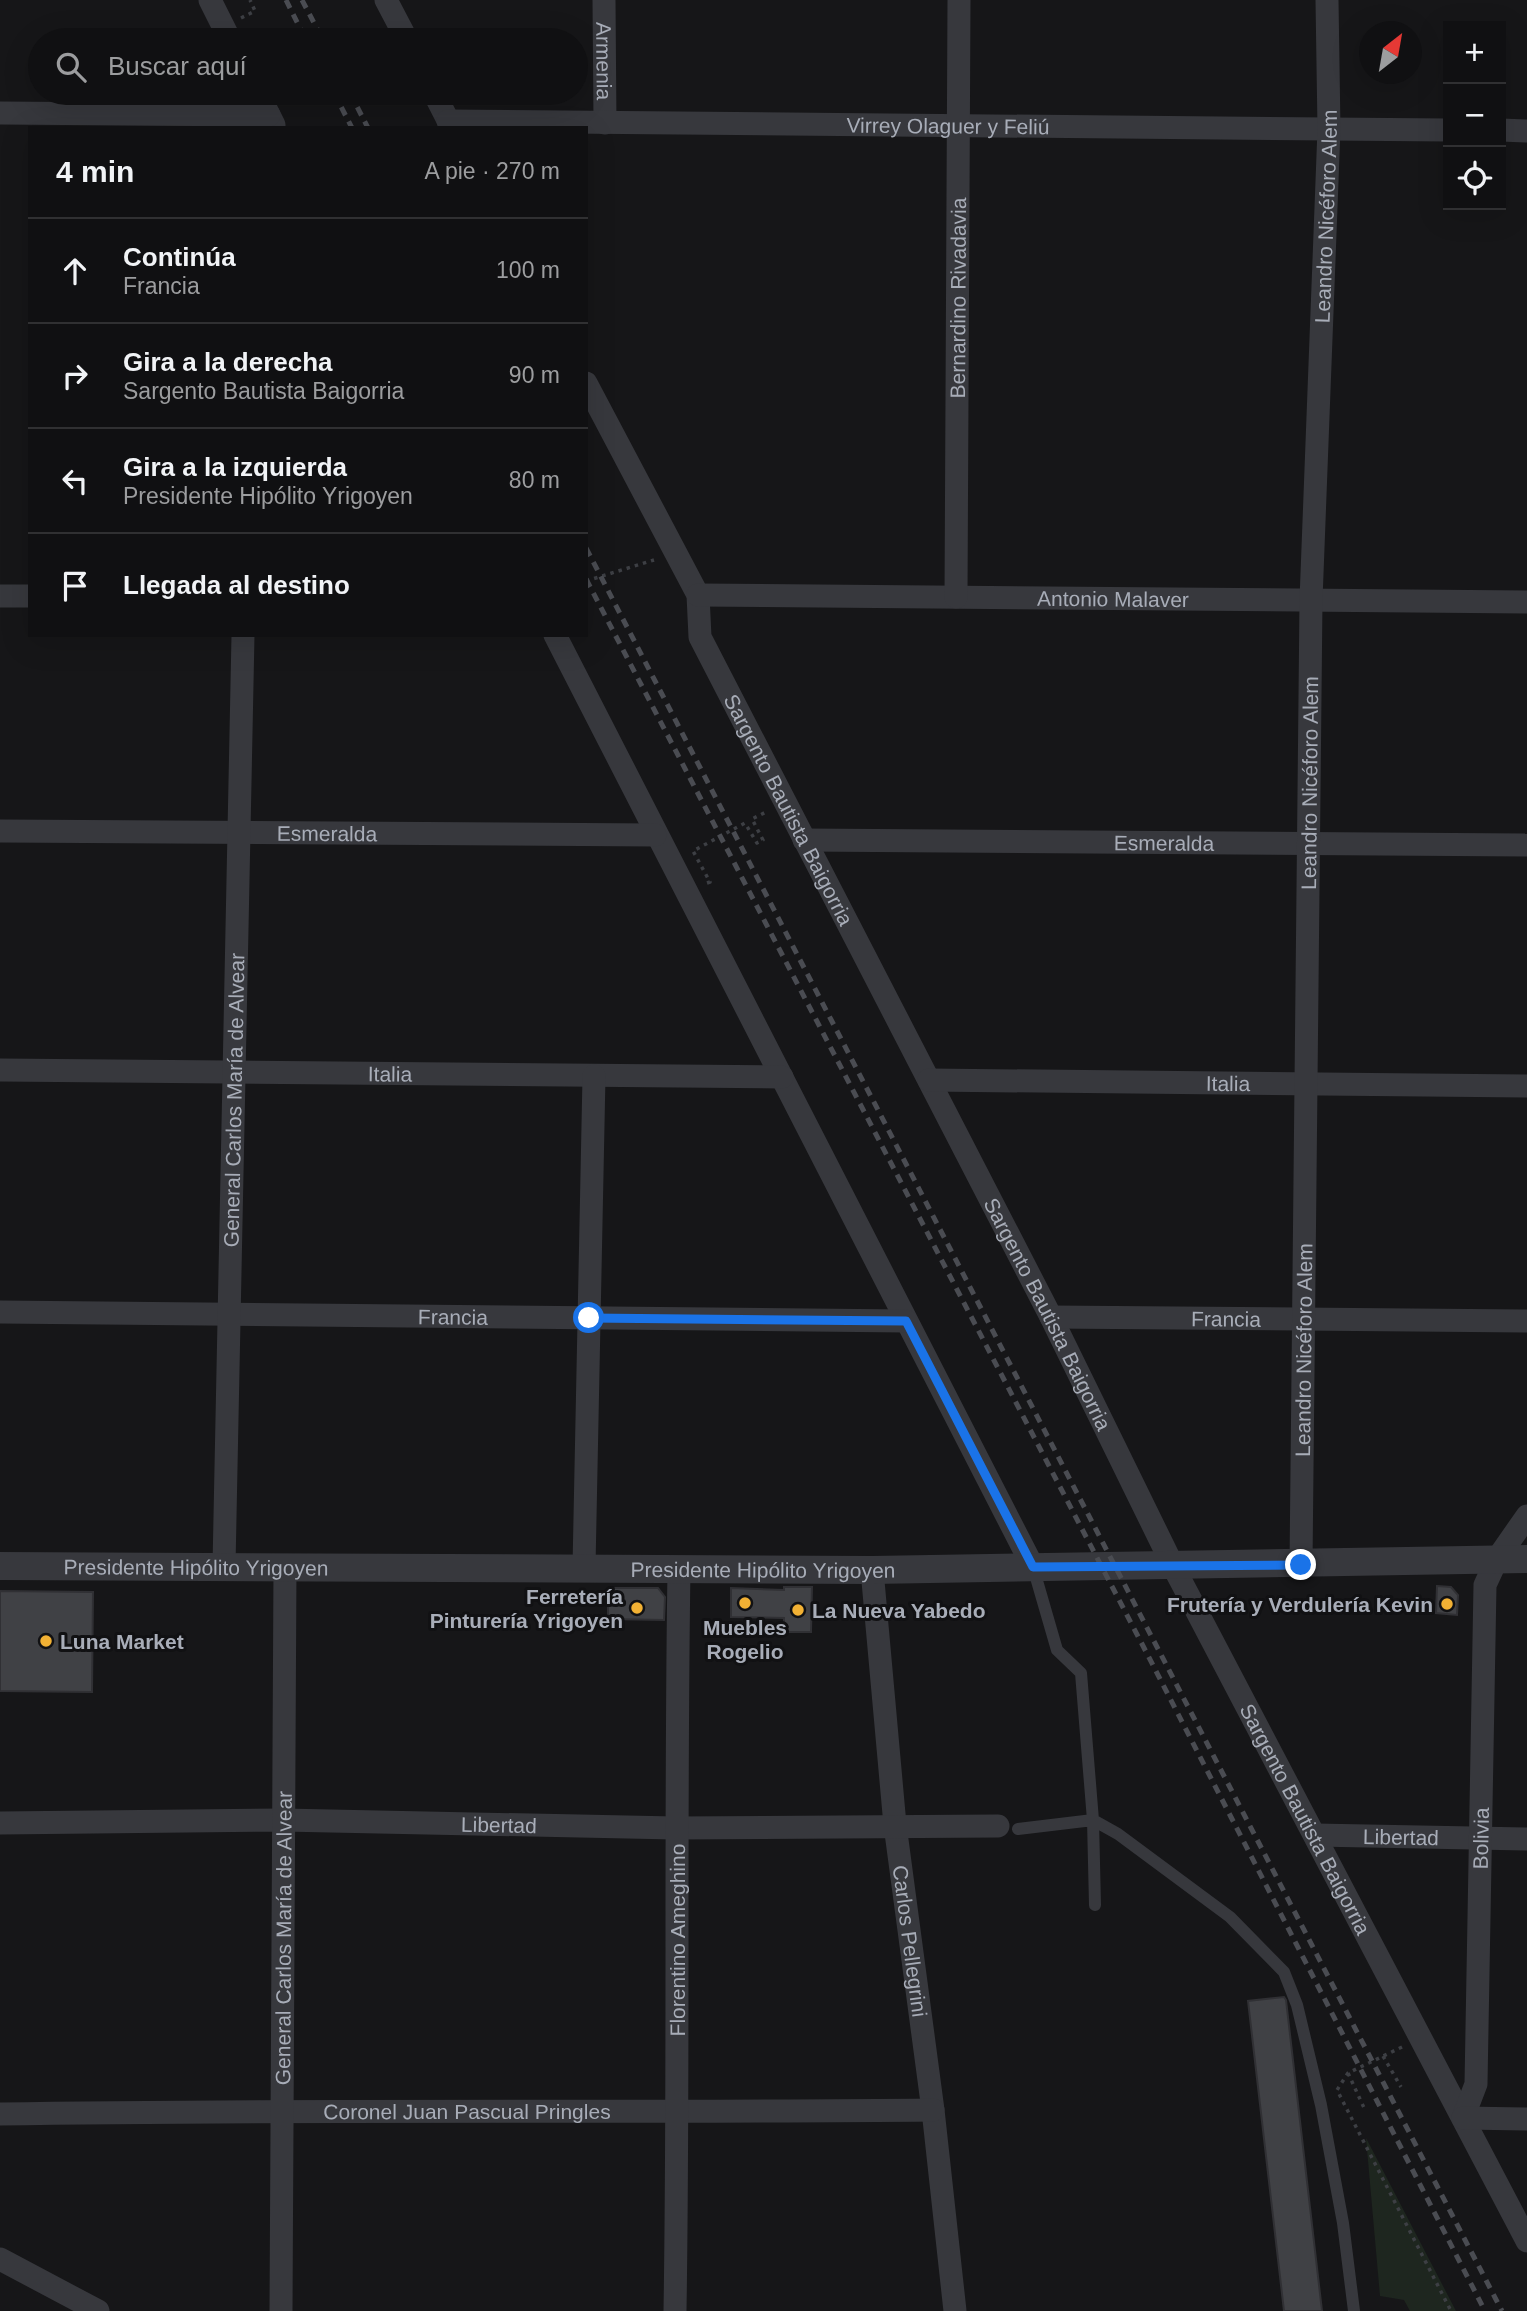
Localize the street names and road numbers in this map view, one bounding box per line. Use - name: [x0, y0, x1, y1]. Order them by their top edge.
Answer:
- street label: Armenia: [593, 22, 616, 101]
- street label: Leandro Nicéforo Alem: [1310, 109, 1341, 324]
- street label: Virrey Olaguer y Feliú: [846, 113, 1050, 138]
- street label: Bernardino Rivadavia: [945, 197, 970, 399]
- street label: Antonio Malaver: [1037, 586, 1189, 611]
- street label: Leandro Nicéforo Alem: [1296, 676, 1322, 890]
- street label: Sargento Bautista Baigorria: [720, 690, 858, 929]
- street label: Esmeralda: [277, 821, 378, 845]
- street label: Esmeralda: [1114, 831, 1215, 854]
- street label: General Carlos María de Alvear: [219, 953, 248, 1247]
- street label: Italia: [368, 1062, 413, 1085]
- street label: Italia: [1206, 1071, 1251, 1095]
- street label: Sargento Bautista Baigorria: [980, 1194, 1116, 1434]
- street label: Leandro Nicéforo Alem: [1291, 1243, 1316, 1457]
- street label: Francia: [418, 1305, 488, 1328]
- street label: Francia: [1191, 1307, 1261, 1330]
- street label: Presidente Hipólito Yrigoyen: [64, 1555, 328, 1579]
- street label: Presidente Hipólito Yrigoyen: [631, 1557, 896, 1582]
- street label: Sargento Bautista Baigorria: [1236, 1700, 1376, 1938]
- street label: General Carlos María de Alvear: [271, 1791, 295, 2085]
- street label: Bolivia: [1468, 1807, 1492, 1870]
- street label: Libertad: [461, 1812, 537, 1837]
- street label: Libertad: [1363, 1824, 1439, 1849]
- street label: Florentino Ameghino: [665, 1844, 689, 2036]
- street label: Carlos Pellegrini: [889, 1864, 932, 2018]
- street label: Coronel Juan Pascual Pringles: [323, 2100, 611, 2123]

